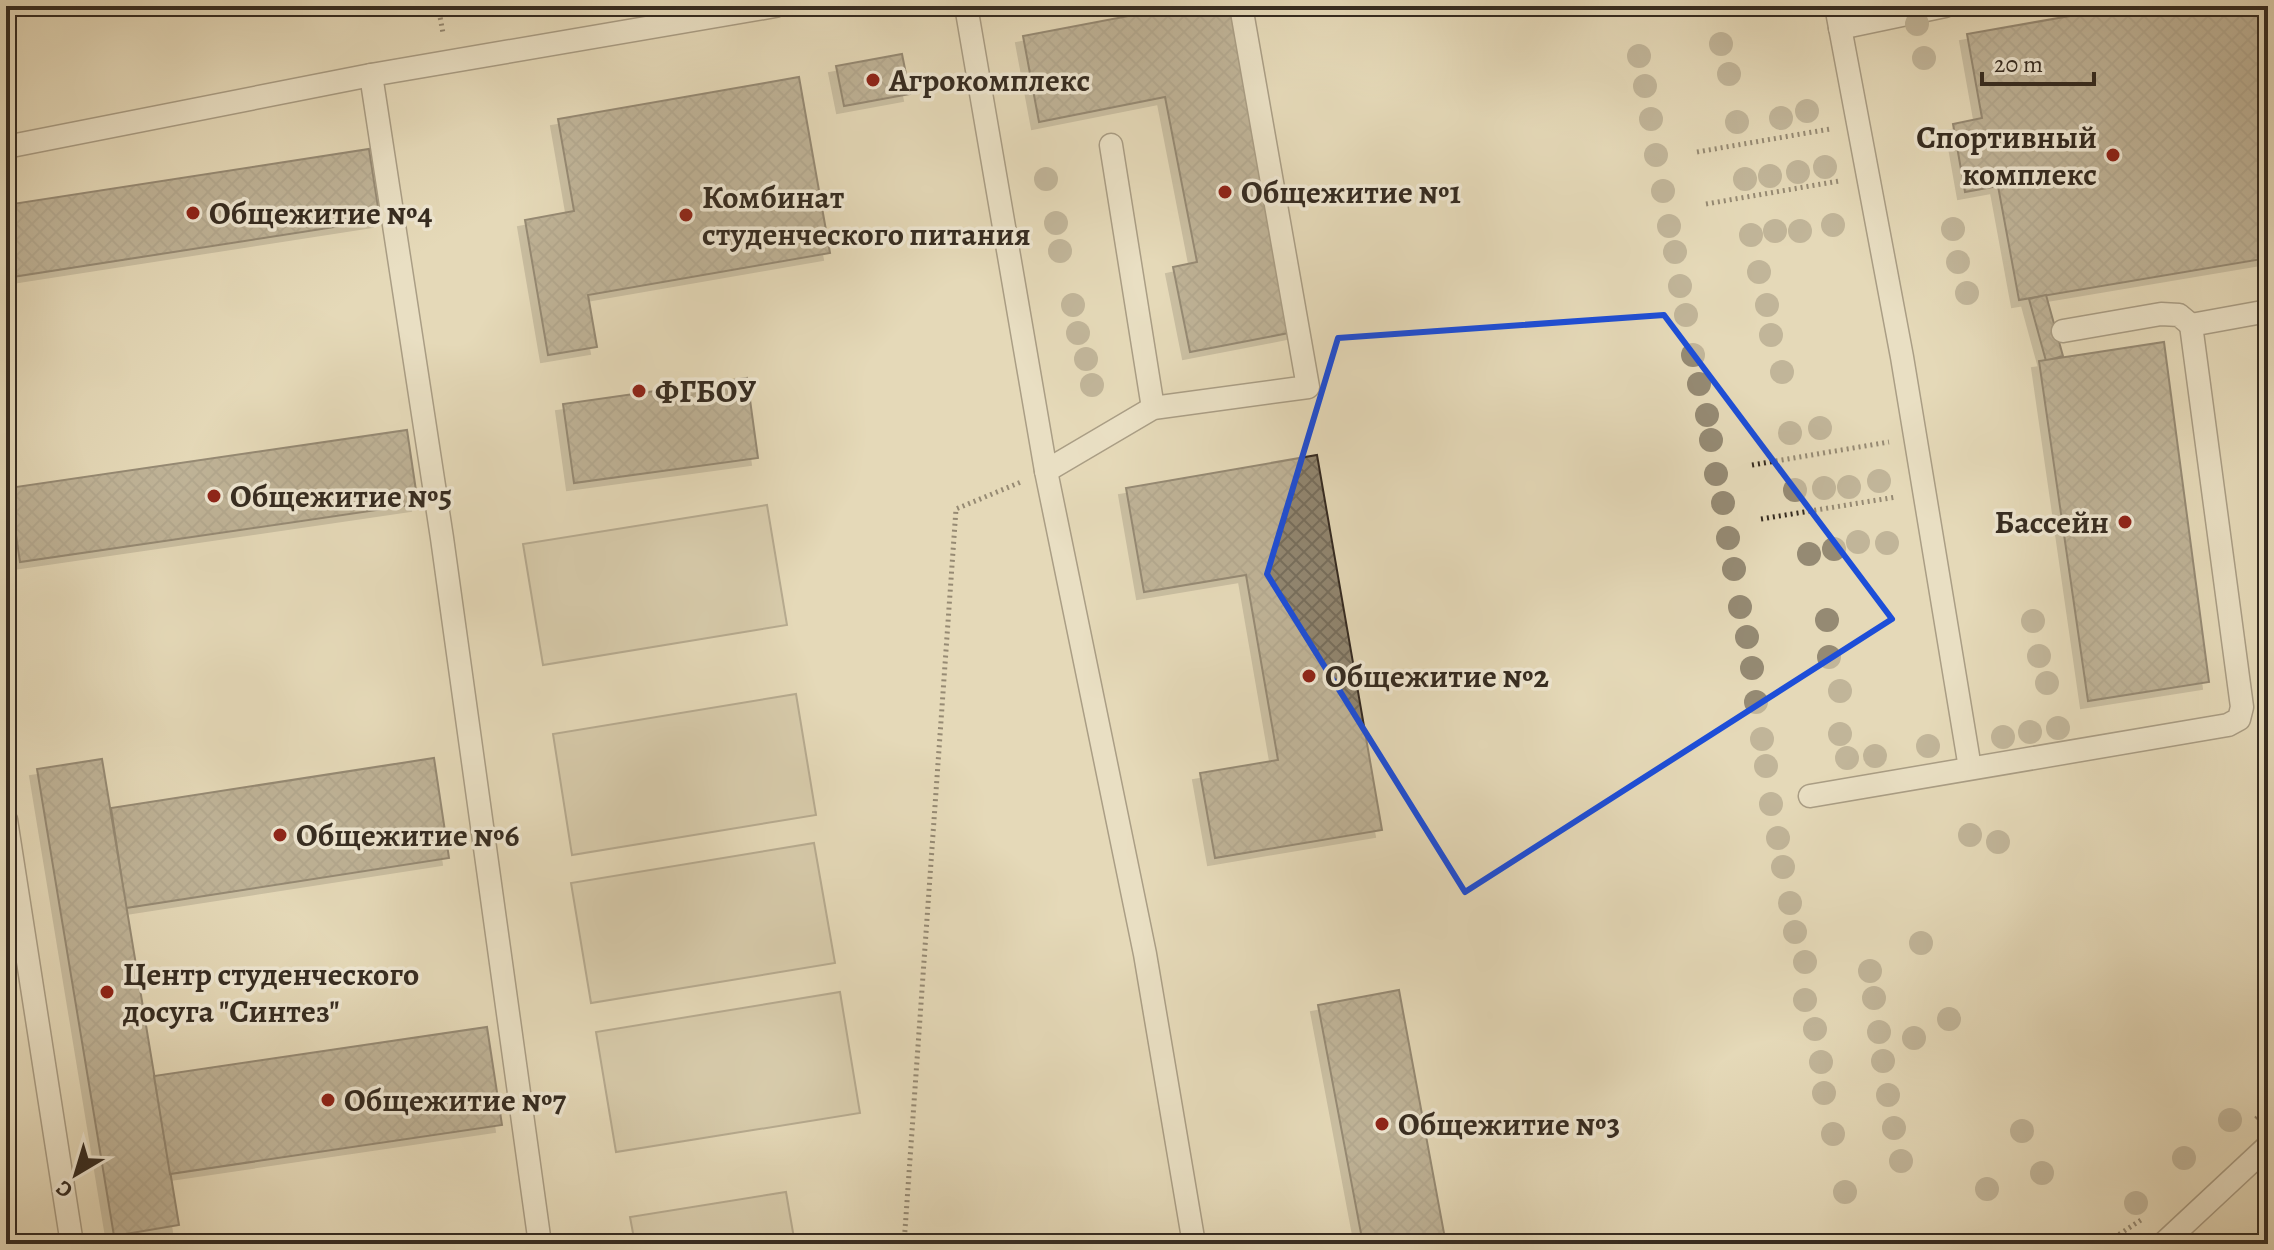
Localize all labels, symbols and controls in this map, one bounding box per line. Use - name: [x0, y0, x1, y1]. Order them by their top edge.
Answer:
- scale bar: [1982, 36, 2094, 86]
- text: 20 m: [1994, 48, 2043, 80]
- place label: Агрокомплекс: [888, 58, 1090, 102]
- marker: Агрокомплекс: [864, 71, 882, 89]
- place label: Спортивный комплекс: [1916, 115, 2097, 196]
- marker: Спортивный комплекс: [2104, 146, 2122, 164]
- place label: Общежитие №1: [1241, 170, 1461, 214]
- place label: Комбинат студенческого питания: [702, 175, 1031, 256]
- marker: Общежитие №1: [1216, 183, 1234, 201]
- place label: Общежитие №4: [209, 191, 433, 235]
- marker: Общежитие №4: [184, 204, 202, 222]
- marker: Комбинат студенческого питания: [677, 206, 695, 224]
- place label: ФГБОУ: [655, 369, 756, 413]
- marker: ФГБОУ: [630, 382, 648, 400]
- place label: Общежитие №5: [230, 474, 452, 518]
- marker: Общежитие №5: [205, 487, 223, 505]
- place label: Бассейн: [1994, 500, 2109, 544]
- marker: Бассейн: [2116, 513, 2134, 531]
- place label: Общежитие №2: [1325, 654, 1549, 698]
- marker: Общежитие №2: [1300, 667, 1318, 685]
- place label: Общежитие №6: [296, 813, 520, 857]
- marker: Общежитие №6: [271, 826, 289, 844]
- place label: Центр студенческого досуга "Синтез": [122, 952, 419, 1033]
- marker: Центр студенческого досуга "Синтез": [98, 983, 116, 1001]
- place label: Общежитие №7: [344, 1078, 567, 1122]
- marker: Общежитие №7: [319, 1091, 337, 1109]
- place label: Общежитие №3: [1398, 1102, 1620, 1146]
- marker: Общежитие №3: [1373, 1115, 1391, 1133]
- north arrow: [36, 1134, 116, 1214]
- text: С: [50, 1173, 79, 1205]

